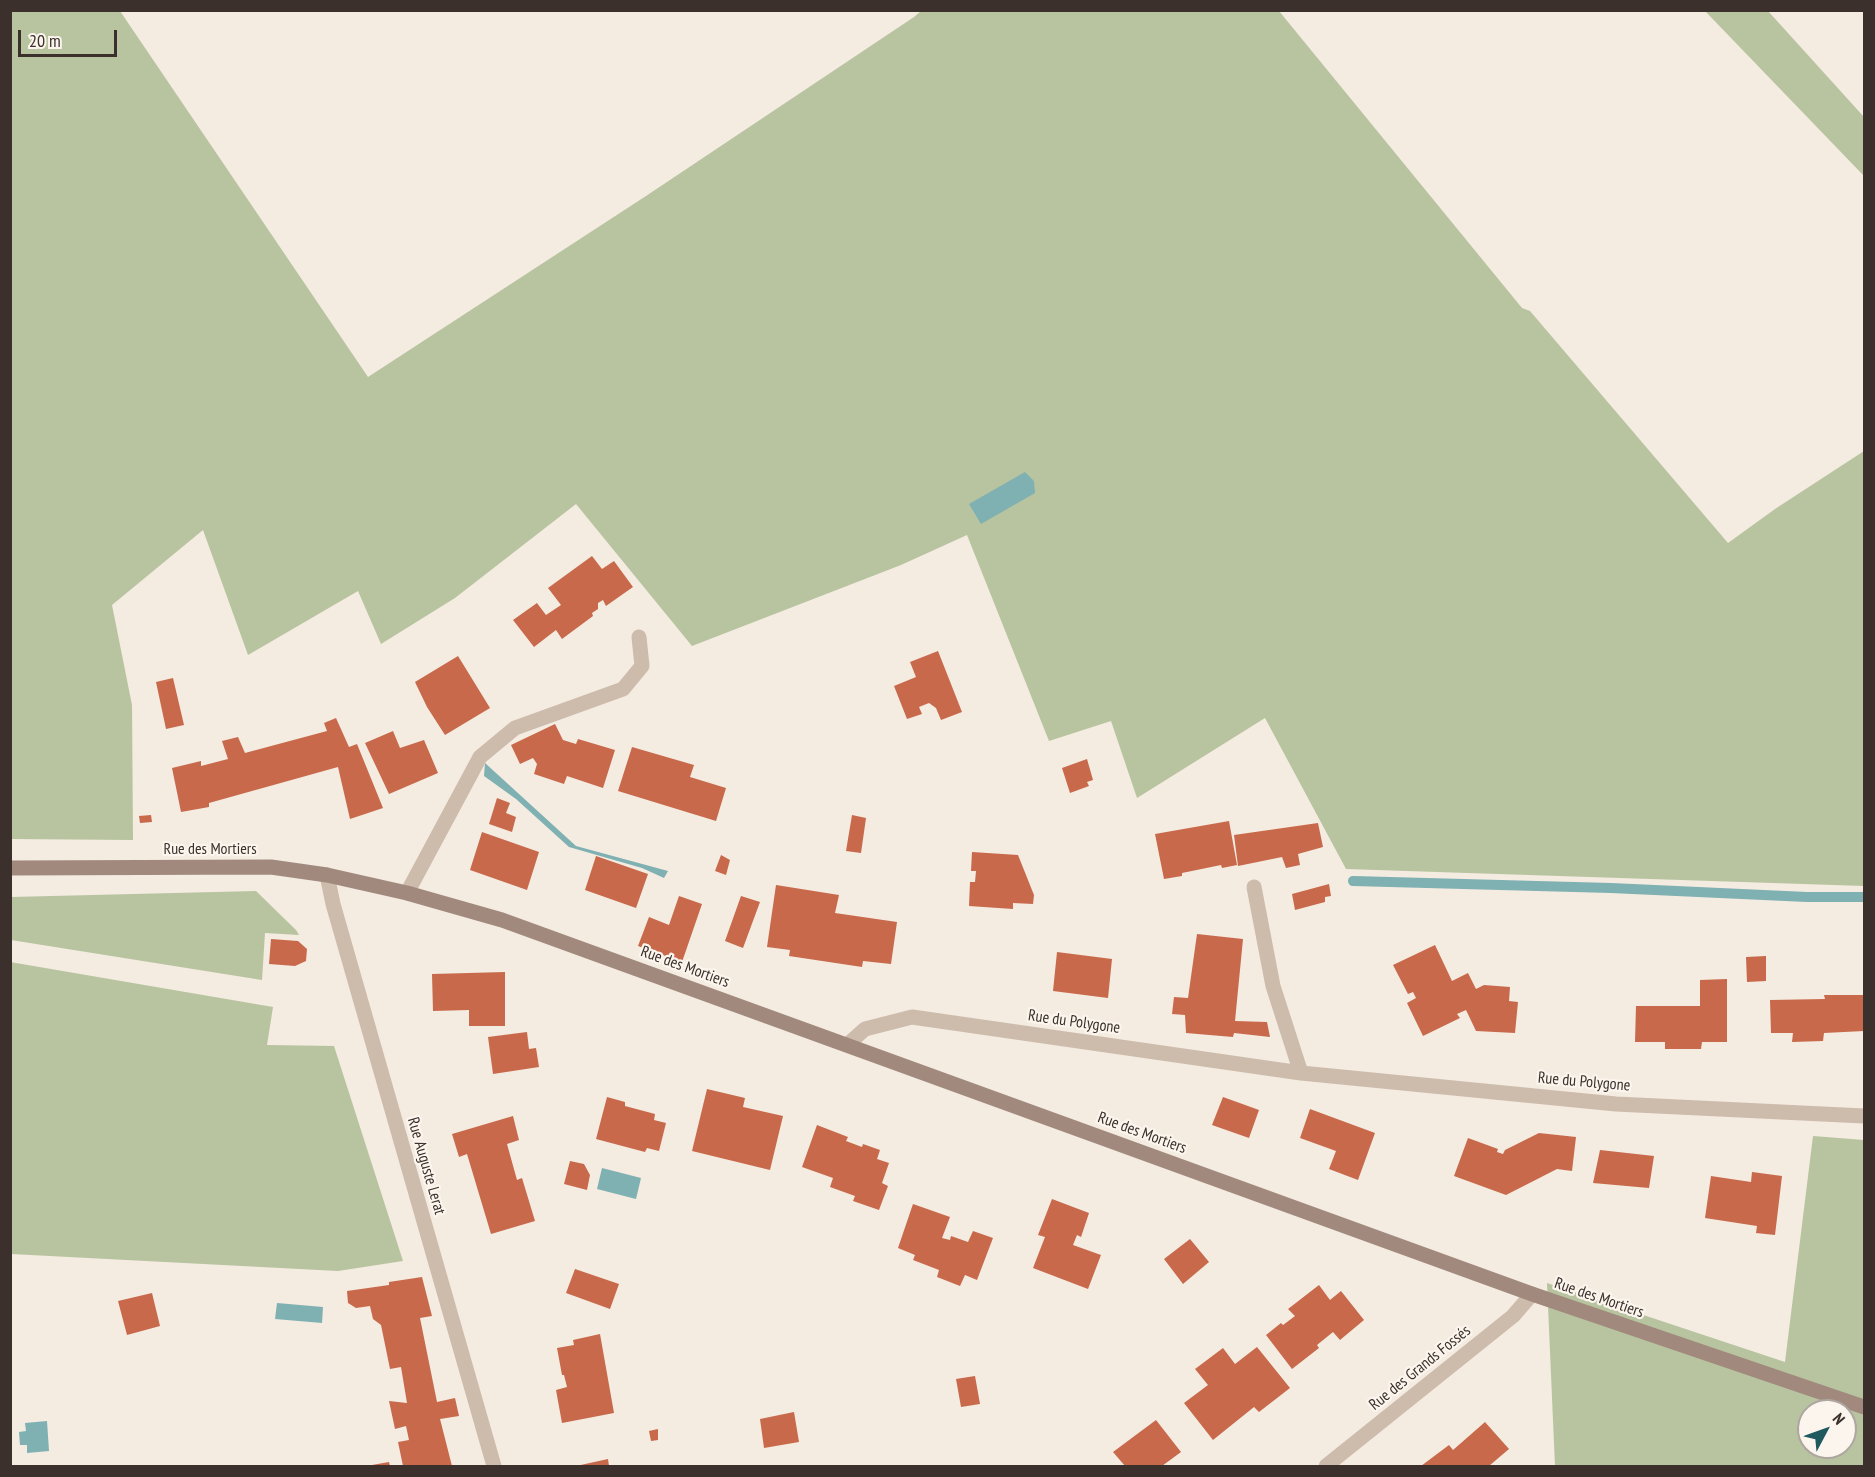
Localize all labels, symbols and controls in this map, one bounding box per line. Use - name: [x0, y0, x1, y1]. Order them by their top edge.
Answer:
- scale bar: [21, 18, 120, 56]
- text: 20 m: [29, 29, 61, 52]
- street label: Rue des Mortiers: [163, 839, 257, 859]
- street label: Rue des Mortiers: [638, 942, 732, 992]
- street label: Rue du Polygone: [1027, 1006, 1121, 1038]
- street label: Rue du Polygone: [1537, 1068, 1631, 1096]
- street label: Rue des Mortiers: [1095, 1108, 1189, 1158]
- street label: Rue Auguste Lerat: [403, 1115, 449, 1217]
- street label: Rue des Mortiers: [1552, 1274, 1646, 1322]
- street label: Rue des Grands Fossés: [1365, 1321, 1475, 1415]
- north arrow: [1797, 1399, 1857, 1459]
- text: N: [1829, 1409, 1849, 1428]

